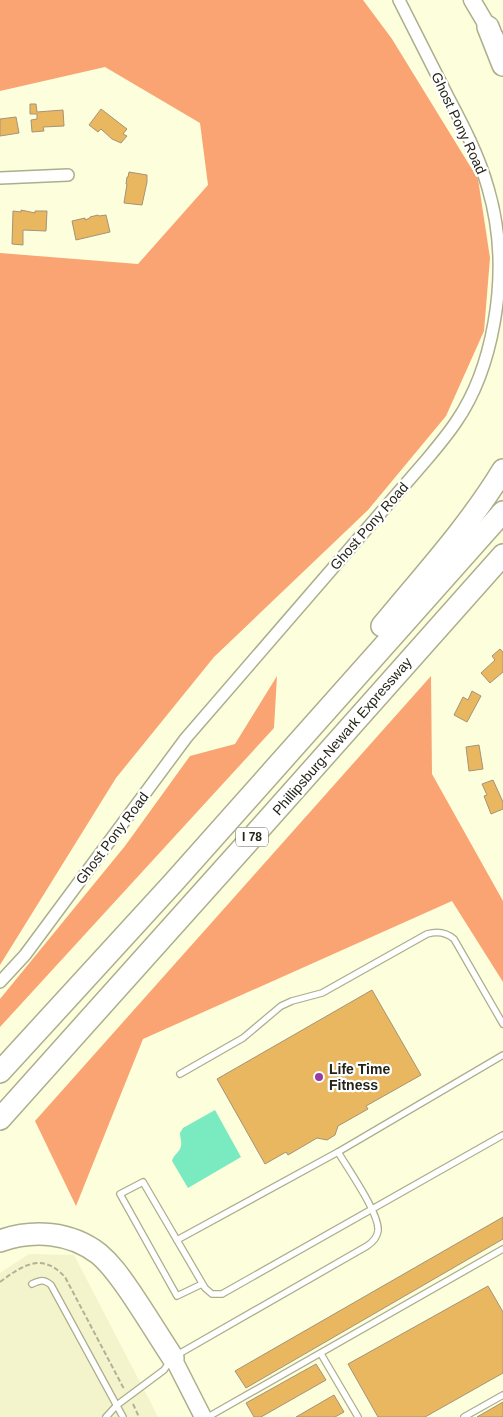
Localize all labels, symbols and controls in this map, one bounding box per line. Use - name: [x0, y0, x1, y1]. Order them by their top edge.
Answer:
- street label: Ghost Pony Road: [428, 70, 490, 176]
- street label: Ghost Pony Road: [327, 479, 411, 573]
- street label: Phillipsburg-Newark Expressway: [269, 654, 415, 818]
- street label: Ghost Pony Road: [72, 789, 152, 887]
- road number: I 78: [236, 828, 268, 846]
- place label: Life Time Fitness: [329, 1061, 390, 1093]
- marker: Life Time Fitness: [313, 1071, 325, 1083]

